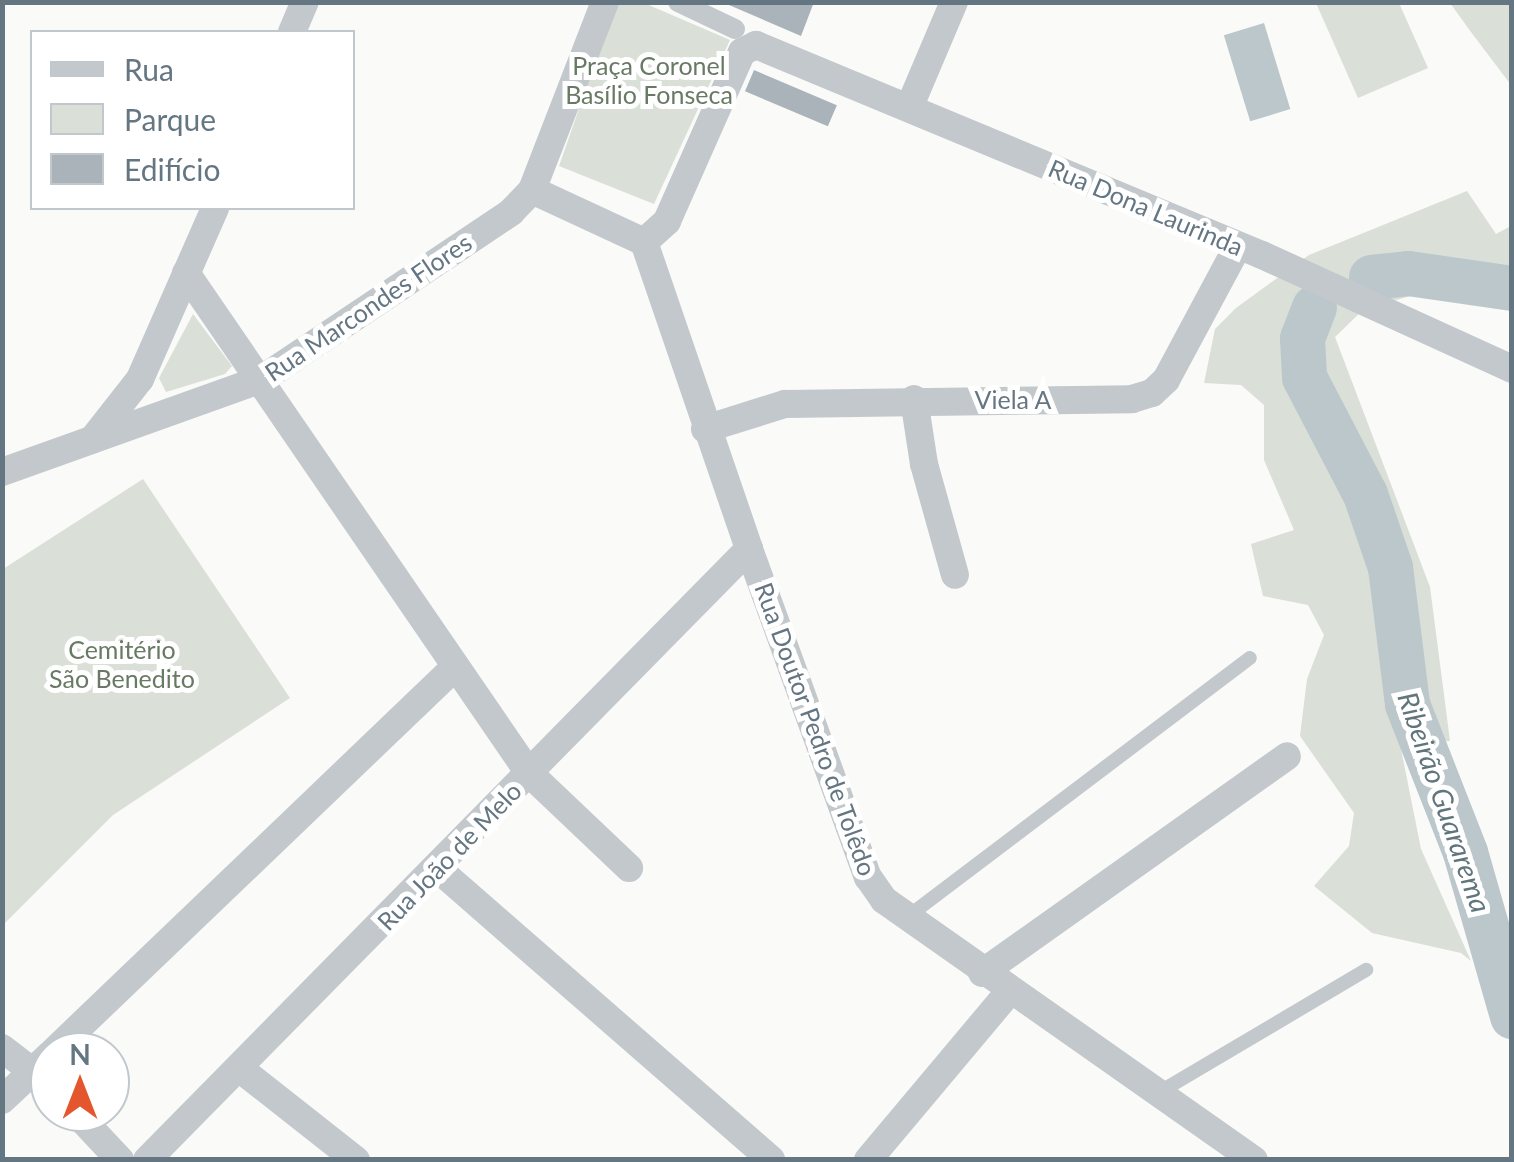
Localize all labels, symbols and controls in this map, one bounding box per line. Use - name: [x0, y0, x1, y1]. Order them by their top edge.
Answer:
- legend: [30, 30, 355, 210]
- text: Rua: [124, 51, 174, 87]
- park label: Praça Coronel Basílio Fonseca: [565, 51, 733, 110]
- text: Parque: [124, 101, 216, 137]
- text: Edifício: [124, 151, 220, 187]
- street label: Rua Dona Laurinda: [1044, 152, 1248, 262]
- street label: Rua Marcondes Flores: [259, 227, 477, 387]
- street label: Viela A: [974, 384, 1052, 414]
- street label: Rua Doutor Pedro de Tolêdo: [749, 578, 883, 880]
- park label: Cemitério São Benedito: [49, 635, 195, 694]
- water label: Ribeirão Guararema: [1391, 687, 1499, 917]
- street label: Rua João de Melo: [371, 775, 527, 937]
- north arrow: [30, 1032, 130, 1132]
- text: N: [69, 1037, 91, 1071]

